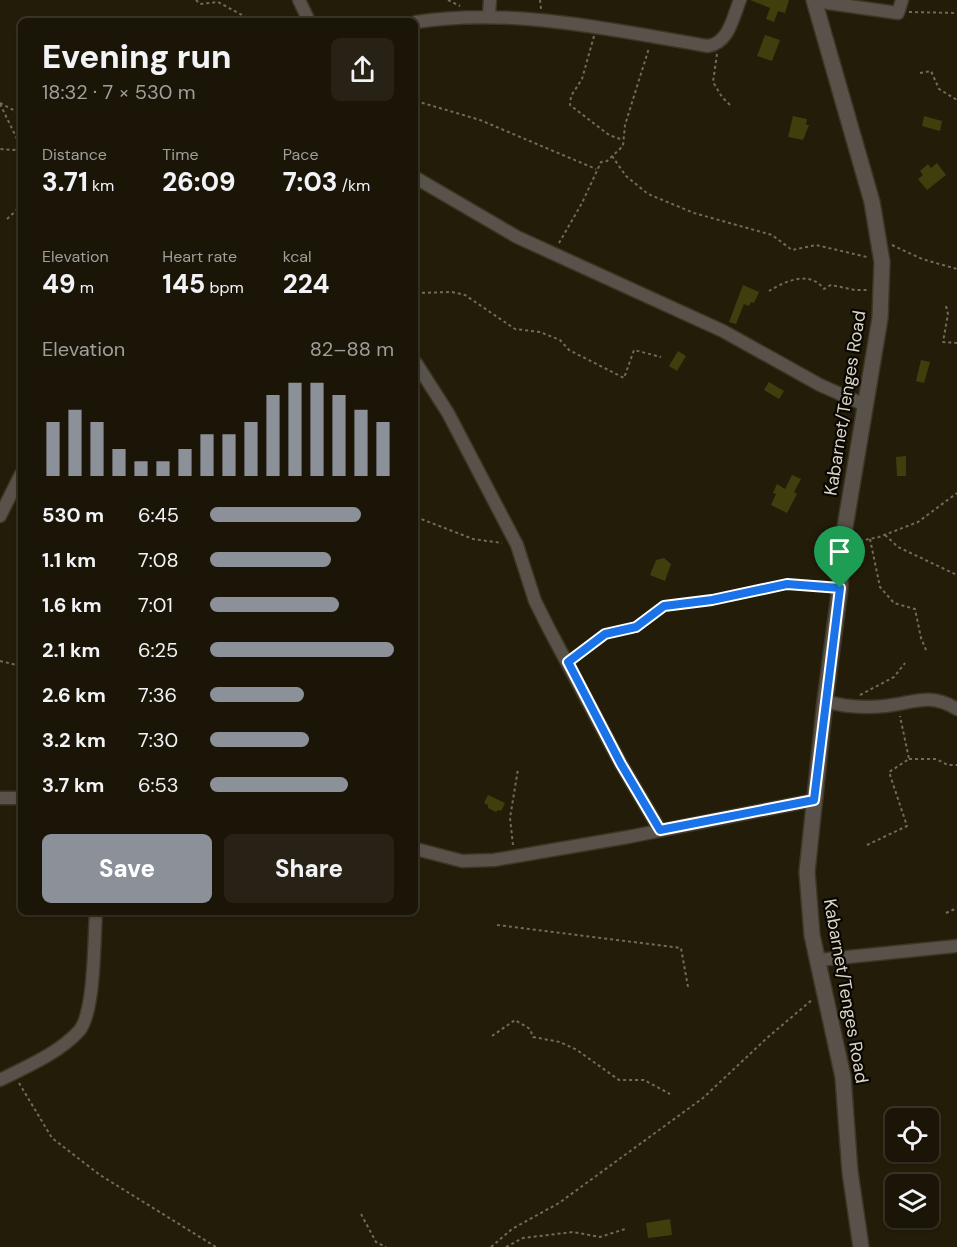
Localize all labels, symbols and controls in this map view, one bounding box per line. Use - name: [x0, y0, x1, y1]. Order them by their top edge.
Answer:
- text: Evening run: [42, 35, 231, 78]
- button: share: [331, 38, 394, 101]
- text: 18:32 · 7 × 530 m: [42, 79, 196, 105]
- text: Distance: [42, 144, 107, 165]
- text: Time: [162, 144, 199, 165]
- text: Pace: [283, 144, 319, 165]
- text: 3.71: [42, 165, 88, 199]
- text: 26:09: [162, 165, 236, 199]
- text: 7:03: [283, 165, 337, 199]
- text: km: [88, 175, 114, 196]
- text: /km: [337, 175, 370, 196]
- text: Elevation: [42, 246, 109, 267]
- text: Heart rate: [162, 246, 237, 267]
- text: kcal: [283, 246, 312, 267]
- text: 49: [42, 267, 76, 301]
- text: 145: [162, 267, 205, 301]
- text: 224: [283, 267, 330, 301]
- text: m: [76, 277, 94, 298]
- text: bpm: [205, 277, 244, 298]
- street label: Kabarnet/Tenges Road: [819, 309, 871, 497]
- text: Elevation: [42, 336, 125, 362]
- text: 82–88 m: [310, 336, 394, 362]
- text: 530 m: [42, 502, 104, 528]
- text: 6:45: [138, 502, 179, 528]
- pin: [814, 526, 865, 588]
- icon: arrive: [823, 535, 856, 568]
- text: 1.1 km: [42, 547, 96, 573]
- text: 7:08: [138, 547, 179, 573]
- text: 1.6 km: [42, 592, 101, 618]
- text: 7:01: [138, 592, 173, 618]
- text: 2.1 km: [42, 637, 100, 663]
- text: 6:25: [138, 637, 178, 663]
- text: 2.6 km: [42, 682, 106, 708]
- text: 7:36: [138, 682, 177, 708]
- text: 3.2 km: [42, 727, 106, 753]
- text: 7:30: [138, 727, 178, 753]
- text: 3.7 km: [42, 772, 104, 798]
- text: 6:53: [138, 772, 179, 798]
- button: Save: [42, 834, 212, 903]
- button: Share: [224, 834, 394, 903]
- street label: Kabarnet/Tenges Road: [818, 897, 874, 1085]
- map controls: [885, 1108, 939, 1228]
- button: locate: [885, 1108, 939, 1162]
- button: layers: [885, 1174, 939, 1228]

